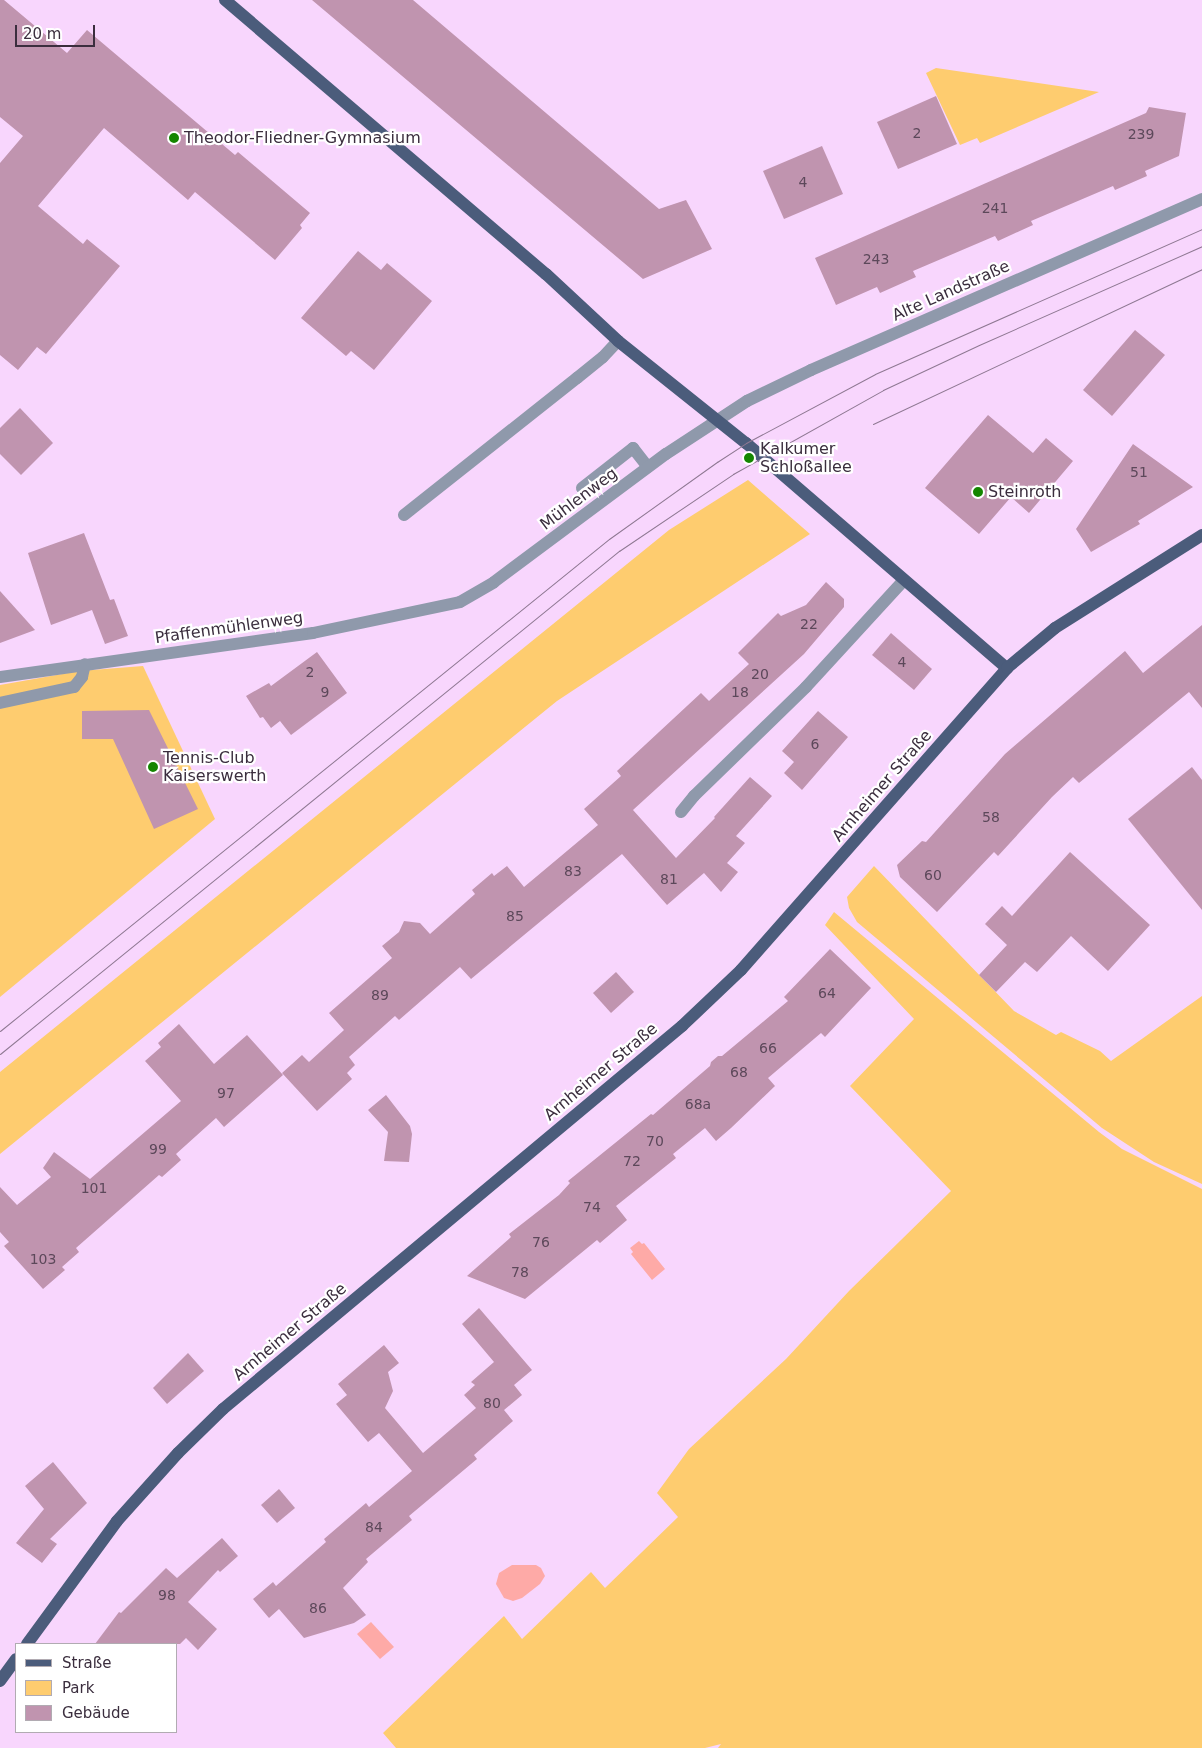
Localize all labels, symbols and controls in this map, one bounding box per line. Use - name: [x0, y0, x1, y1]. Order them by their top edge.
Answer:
- scale bar: [18, 15, 98, 47]
- text: 20 m: [23, 25, 61, 43]
- house number: 2: [913, 125, 921, 141]
- house number: 239: [1128, 126, 1154, 142]
- place label: Theodor-Fliedner-Gymnasium: [184, 128, 421, 148]
- marker: Theodor-Fliedner-Gymnasium: [168, 132, 180, 144]
- house number: 4: [799, 174, 807, 190]
- house number: 241: [982, 200, 1008, 216]
- house number: 243: [863, 251, 889, 267]
- street label: Alte Landstraße: [889, 256, 1013, 326]
- place label: Kalkumer Schloßallee: [760, 439, 852, 477]
- marker: Kalkumer Schloßallee: [742, 451, 756, 465]
- street label: Mühlenweg: [537, 464, 621, 534]
- house number: 51: [1130, 464, 1148, 480]
- place label: Steinroth: [988, 482, 1061, 502]
- marker: Steinroth: [972, 486, 984, 498]
- street label: Pfaffenmühlenweg: [154, 608, 304, 648]
- house number: 22: [800, 616, 818, 632]
- house number: 4: [898, 654, 906, 670]
- house number: 2: [306, 664, 314, 680]
- house number: 20: [751, 666, 769, 682]
- house number: 9: [321, 684, 329, 700]
- house number: 18: [731, 684, 749, 700]
- street label: Arnheimer Straße: [828, 726, 936, 846]
- house number: 6: [811, 736, 819, 752]
- place label: Tennis-Club Kaiserswerth: [163, 748, 266, 786]
- marker: Tennis-Club Kaiserswerth: [147, 761, 159, 773]
- house number: 58: [982, 809, 1000, 825]
- house number: 83: [564, 863, 582, 879]
- house number: 60: [924, 867, 942, 883]
- house number: 81: [660, 871, 678, 887]
- house number: 85: [506, 908, 524, 924]
- house number: 64: [818, 985, 836, 1001]
- house number: 89: [371, 987, 389, 1003]
- street label: Arnheimer Straße: [541, 1019, 661, 1125]
- house number: 66: [759, 1040, 777, 1056]
- house number: 68: [730, 1064, 748, 1080]
- house number: 97: [217, 1085, 235, 1101]
- house number: 68a: [685, 1096, 711, 1112]
- house number: 70: [646, 1133, 664, 1149]
- house number: 99: [149, 1141, 167, 1157]
- house number: 72: [623, 1153, 641, 1169]
- house number: 101: [81, 1180, 107, 1196]
- house number: 74: [583, 1199, 601, 1215]
- house number: 76: [532, 1234, 550, 1250]
- house number: 103: [30, 1251, 56, 1267]
- house number: 78: [511, 1264, 529, 1280]
- street label: Arnheimer Straße: [230, 1279, 350, 1385]
- house number: 80: [483, 1395, 501, 1411]
- house number: 84: [365, 1519, 383, 1535]
- house number: 98: [158, 1587, 176, 1603]
- house number: 86: [309, 1600, 327, 1616]
- legend: [15, 1643, 178, 1733]
- text: Straße: [62, 1654, 111, 1672]
- text: Park: [62, 1679, 94, 1697]
- text: Gebäude: [62, 1704, 130, 1722]

